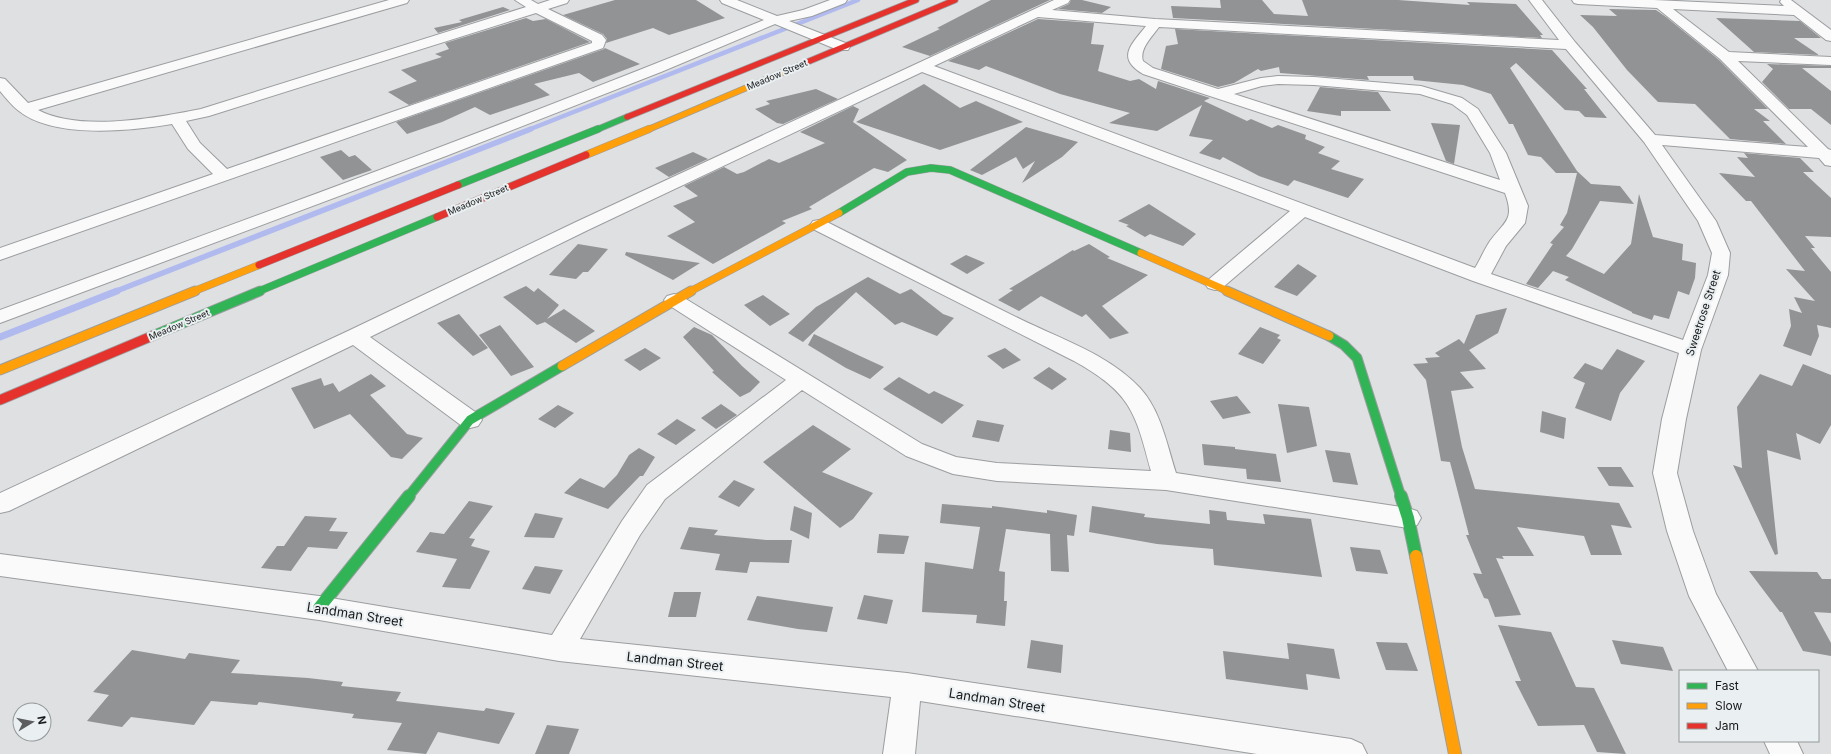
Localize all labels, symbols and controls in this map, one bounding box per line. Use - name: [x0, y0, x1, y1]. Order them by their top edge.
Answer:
- street label: Meadow Street: [745, 57, 809, 92]
- street label: Meadow Street: [446, 182, 510, 217]
- street label: Sweetrose Street: [1683, 268, 1724, 358]
- street label: Meadow Street: [147, 307, 211, 342]
- street label: Landman Street: [306, 599, 404, 629]
- street label: Landman Street: [626, 648, 724, 674]
- legend: [1679, 670, 1819, 742]
- text: Fast: [1715, 678, 1739, 693]
- street label: Landman Street: [948, 685, 1046, 715]
- text: Slow: [1715, 698, 1743, 713]
- north arrow: [12, 702, 52, 742]
- text: N: [34, 715, 49, 726]
- text: Jam: [1715, 718, 1739, 733]

